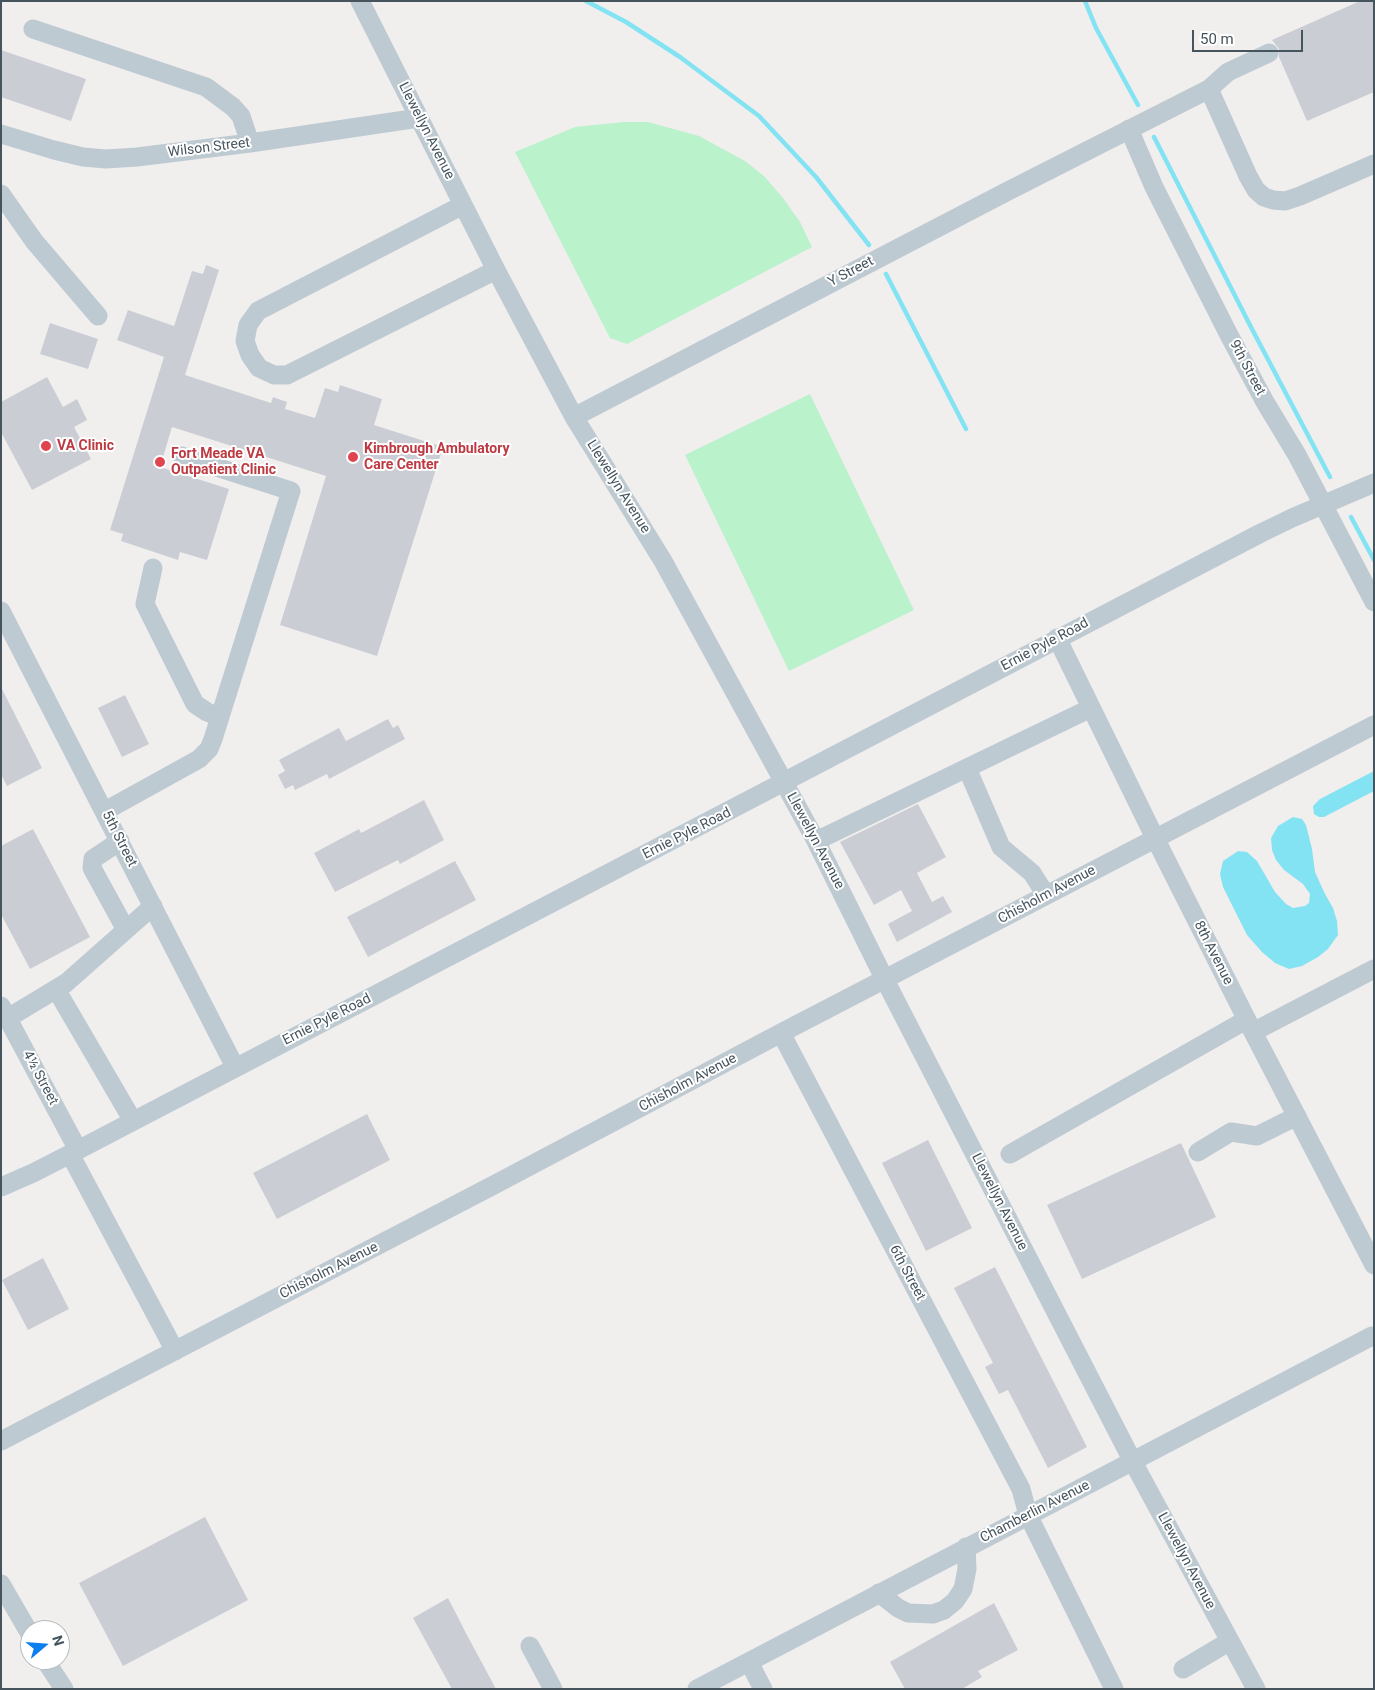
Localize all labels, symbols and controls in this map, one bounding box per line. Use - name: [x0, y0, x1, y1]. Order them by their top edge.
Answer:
- scale bar: [1195, 20, 1306, 52]
- text: 50 m: [1200, 30, 1234, 48]
- street label: Llewellyn Avenue: [394, 80, 458, 182]
- street label: Wilson Street: [167, 135, 251, 161]
- street label: Y Street: [826, 253, 876, 291]
- street label: 9th Street: [1225, 337, 1269, 399]
- street label: Llewellyn Avenue: [583, 437, 653, 537]
- place label: VA Clinic: [57, 438, 114, 454]
- marker: VA Clinic: [39, 439, 53, 453]
- place label: Kimbrough Ambulatory Care Center: [364, 441, 510, 474]
- place label: Fort Meade VA Outpatient Clinic: [171, 446, 276, 478]
- marker: Kimbrough Ambulatory Care Center: [346, 450, 360, 464]
- marker: Fort Meade VA Outpatient Clinic: [153, 455, 167, 469]
- street label: Ernie Pyle Road: [998, 615, 1092, 675]
- street label: Llewellyn Avenue: [783, 790, 847, 892]
- street label: Ernie Pyle Road: [640, 805, 734, 863]
- street label: 5th Street: [98, 808, 140, 870]
- street label: Chisholm Avenue: [995, 862, 1099, 928]
- street label: 8th Avenue: [1190, 918, 1236, 988]
- street label: Ernie Pyle Road: [280, 991, 374, 1049]
- street label: 4½ Street: [19, 1048, 61, 1108]
- street label: Chisholm Avenue: [636, 1050, 740, 1116]
- street label: Llewellyn Avenue: [967, 1151, 1031, 1253]
- street label: Chisholm Avenue: [277, 1239, 381, 1303]
- street label: 6th Street: [885, 1242, 929, 1304]
- street label: Chamberlin Avenue: [977, 1477, 1093, 1547]
- street label: Llewellyn Avenue: [1154, 1510, 1218, 1612]
- north arrow: [20, 1620, 70, 1670]
- text: N: [49, 1633, 67, 1648]

